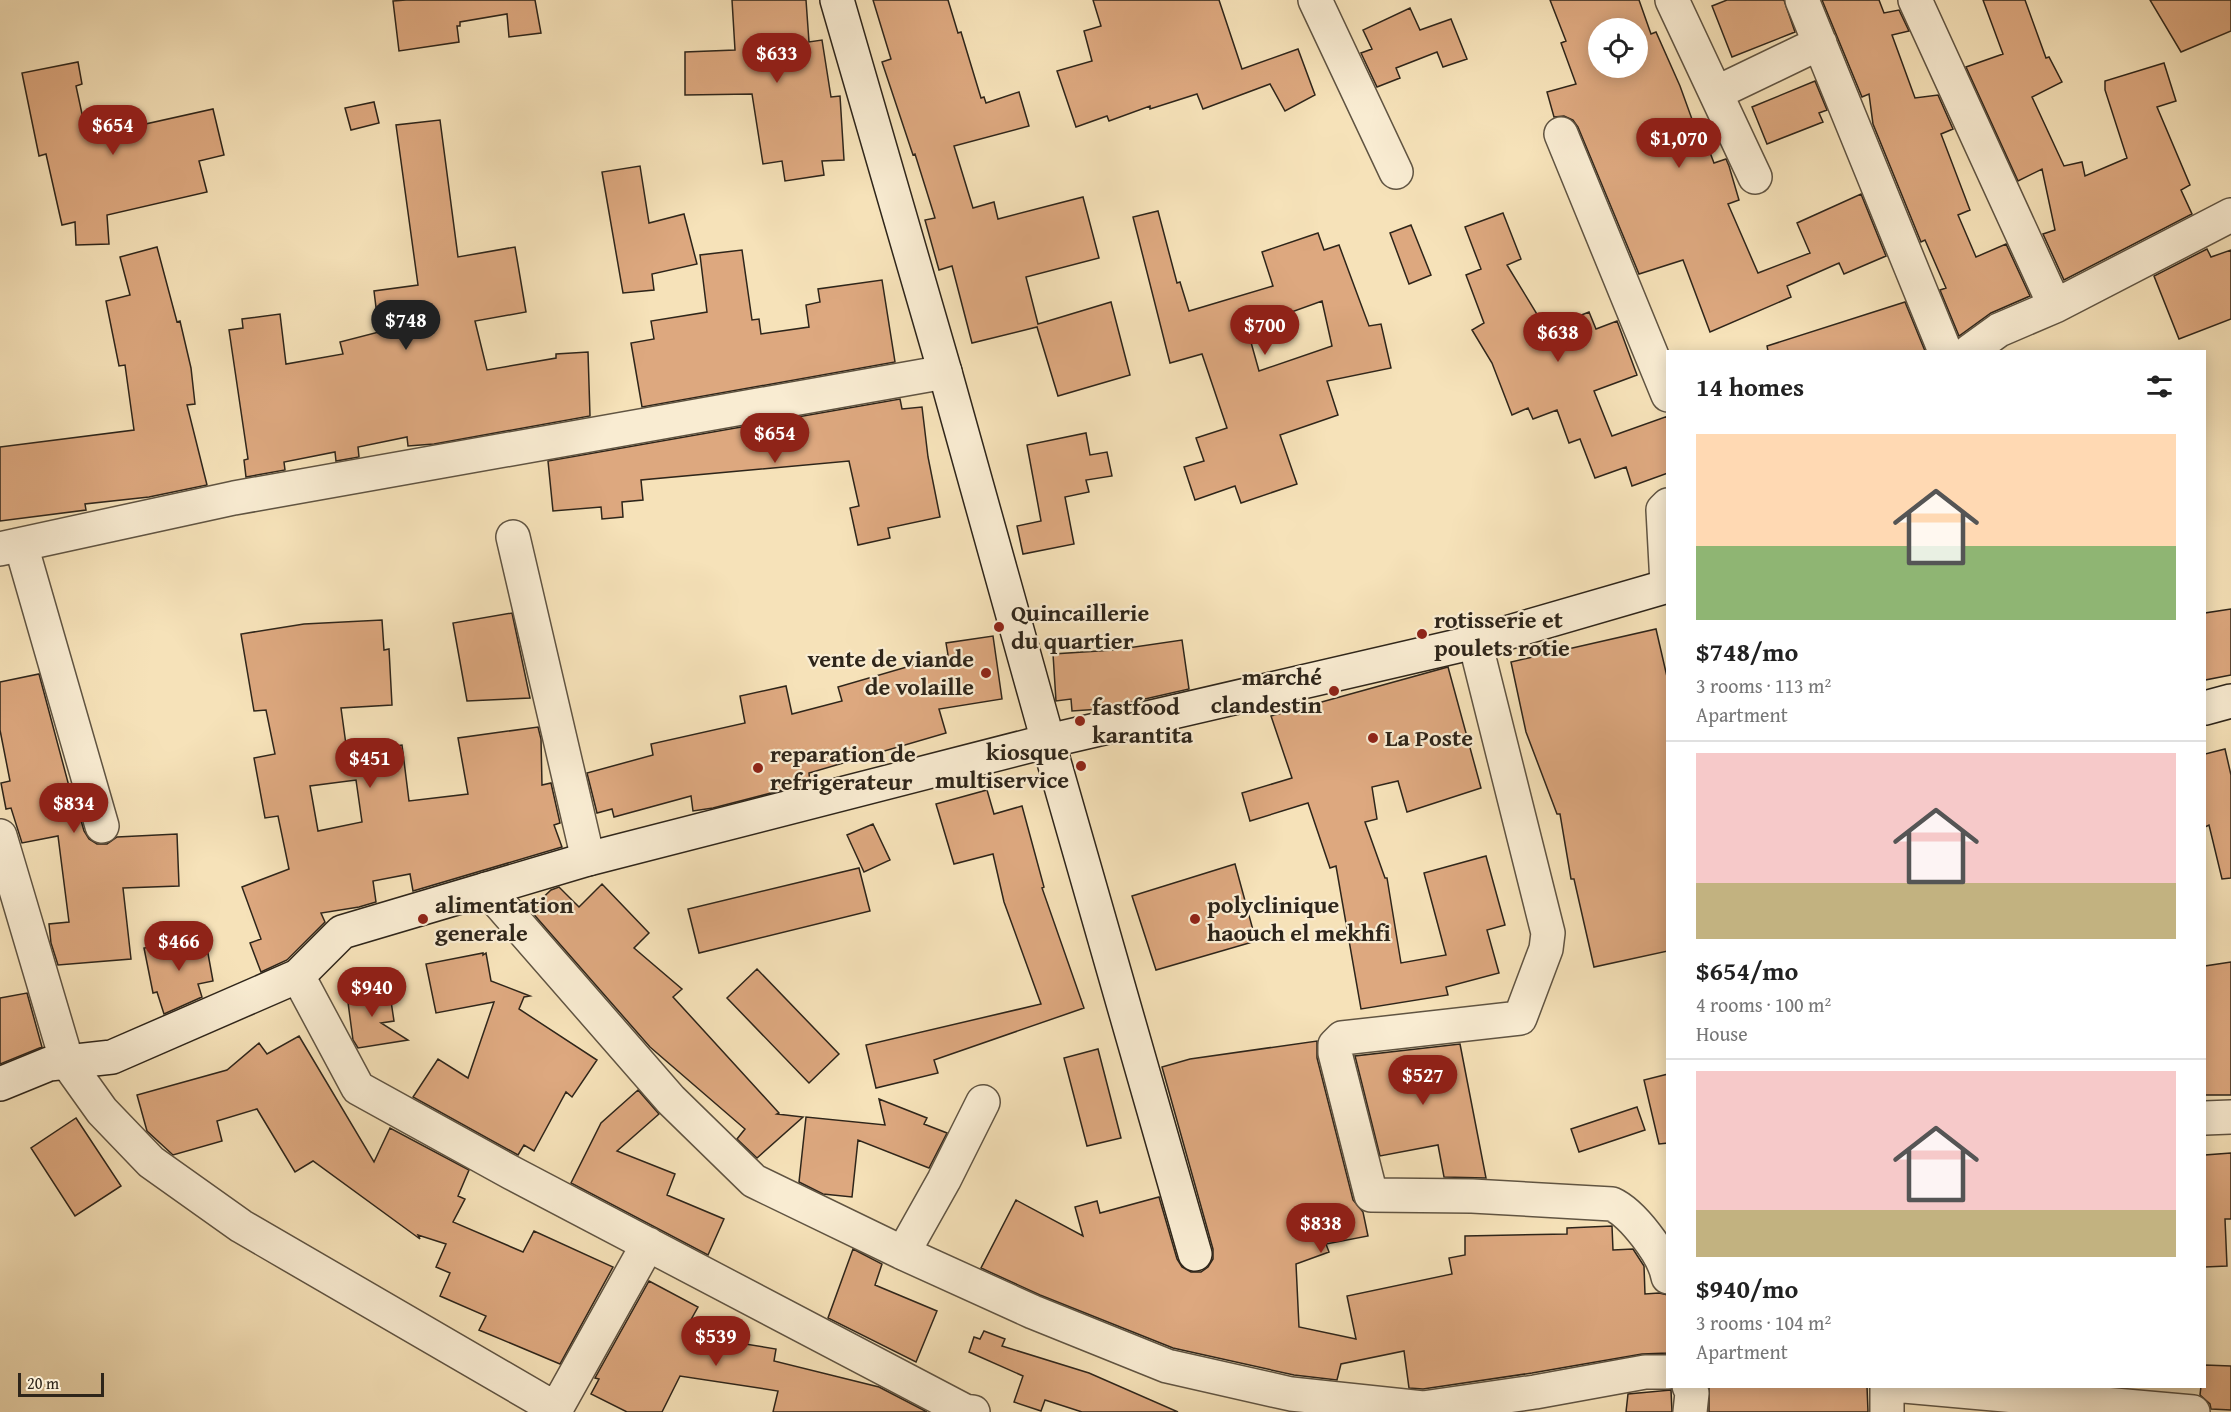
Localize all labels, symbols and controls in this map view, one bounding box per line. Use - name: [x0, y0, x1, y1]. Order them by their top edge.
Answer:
- map controls: [1588, 18, 1648, 78]
- button: locate: [1588, 18, 1648, 78]
- pin: $633: [741, 33, 813, 84]
- text: $633: [756, 38, 798, 67]
- pin: $654: [77, 105, 149, 156]
- text: $654: [92, 110, 134, 139]
- pin: $1,070: [1630, 118, 1728, 169]
- text: $1,070: [1650, 123, 1708, 152]
- pin: $748: [370, 300, 442, 351]
- text: $748: [385, 305, 427, 334]
- pin: $700: [1229, 305, 1301, 356]
- text: $700: [1244, 310, 1286, 339]
- pin: $638: [1522, 312, 1594, 363]
- text: $638: [1537, 317, 1579, 346]
- text: 14 homes: [1696, 367, 1804, 406]
- icon: filters: [2143, 370, 2176, 403]
- pin: $654: [739, 413, 811, 464]
- text: $654: [754, 418, 796, 447]
- icon: home: [1882, 473, 1990, 581]
- place label: Quincaillerie du quartier: [1011, 595, 1149, 658]
- place label: rotisserie et poulets rotie: [1434, 602, 1570, 665]
- marker: Quincaillerie du quartier: [992, 620, 1006, 634]
- marker: rotisserie et poulets rotie: [1415, 627, 1429, 641]
- text: $748/mo: [1696, 632, 1798, 671]
- place label: vente de viande de volaille: [808, 641, 974, 704]
- place label: marché clandestin: [1211, 659, 1322, 722]
- marker: vente de viande de volaille: [979, 666, 993, 680]
- text: 3 rooms · 113 m²: [1696, 671, 1831, 700]
- marker: marché clandestin: [1327, 684, 1341, 698]
- place label: fastfood karantita: [1092, 689, 1194, 752]
- text: Apartment: [1696, 700, 1788, 729]
- marker: fastfood karantita: [1073, 714, 1087, 728]
- place label: La Poste: [1385, 720, 1473, 755]
- marker: La Poste: [1366, 731, 1380, 745]
- place label: kiosque multiservice: [935, 734, 1069, 797]
- place label: reparation de refrigerateur: [770, 736, 916, 799]
- pin: $451: [334, 738, 406, 789]
- text: $451: [349, 743, 391, 772]
- marker: kiosque multiservice: [1074, 759, 1088, 773]
- marker: reparation de refrigerateur: [751, 761, 765, 775]
- pin: $834: [38, 783, 110, 834]
- text: $834: [53, 788, 95, 817]
- icon: home: [1882, 792, 1990, 900]
- place label: alimentation generale: [435, 887, 574, 950]
- place label: polyclinique haouch el mekhfi: [1207, 887, 1391, 950]
- marker: alimentation generale: [416, 912, 430, 926]
- marker: polyclinique haouch el mekhfi: [1188, 912, 1202, 926]
- pin: $466: [143, 921, 215, 972]
- text: $466: [158, 926, 200, 955]
- text: $654/mo: [1696, 951, 1798, 990]
- pin: $940: [336, 967, 408, 1018]
- text: $940: [351, 972, 393, 1001]
- text: 4 rooms · 100 m²: [1696, 990, 1831, 1019]
- text: House: [1696, 1019, 1748, 1048]
- pin: $527: [1387, 1055, 1459, 1106]
- text: $527: [1402, 1060, 1444, 1089]
- icon: home: [1882, 1110, 1990, 1218]
- pin: $838: [1285, 1203, 1357, 1254]
- text: $838: [1300, 1208, 1342, 1237]
- text: $940/mo: [1696, 1269, 1798, 1308]
- text: 3 rooms · 104 m²: [1696, 1308, 1831, 1337]
- pin: $539: [680, 1316, 752, 1367]
- text: $539: [695, 1321, 737, 1350]
- text: Apartment: [1696, 1337, 1788, 1366]
- scale bar: [18, 1370, 104, 1398]
- text: 20 m: [27, 1371, 59, 1395]

